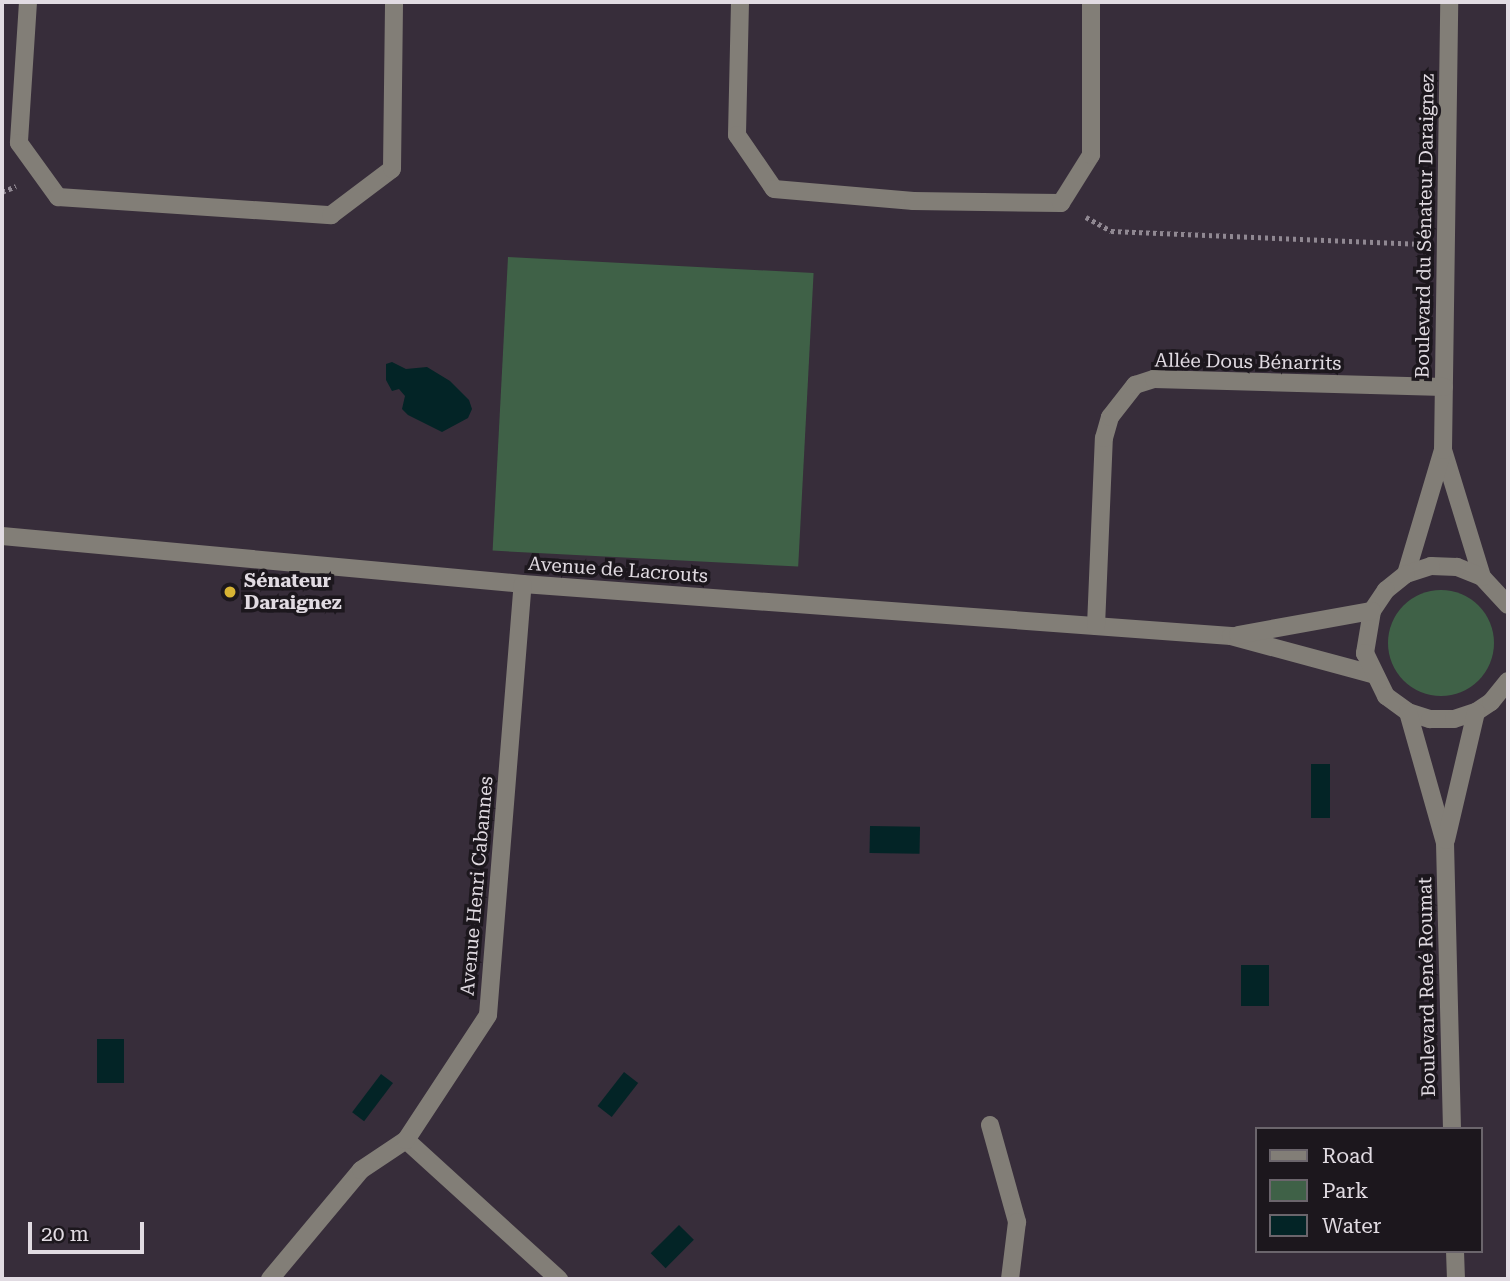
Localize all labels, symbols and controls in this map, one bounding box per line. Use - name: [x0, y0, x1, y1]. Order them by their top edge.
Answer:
- street label: Boulevard du Sénateur Daraignez: [1411, 73, 1439, 379]
- street label: Allée Dous Bénarrits: [1154, 349, 1342, 375]
- street label: Avenue de Lacrouts: [527, 552, 709, 588]
- place label: Sénateur Daraignez: [244, 570, 342, 614]
- marker: Sénateur Daraignez: [222, 584, 238, 600]
- street label: Avenue Henri Cabannes: [456, 775, 498, 997]
- street label: Boulevard René Roumat: [1414, 877, 1440, 1097]
- legend: [1254, 1127, 1482, 1253]
- text: Road: [1322, 1144, 1374, 1168]
- text: Park: [1322, 1179, 1368, 1203]
- scale bar: [32, 1208, 147, 1252]
- text: Water: [1322, 1214, 1381, 1238]
- text: 20 m: [41, 1222, 89, 1246]

